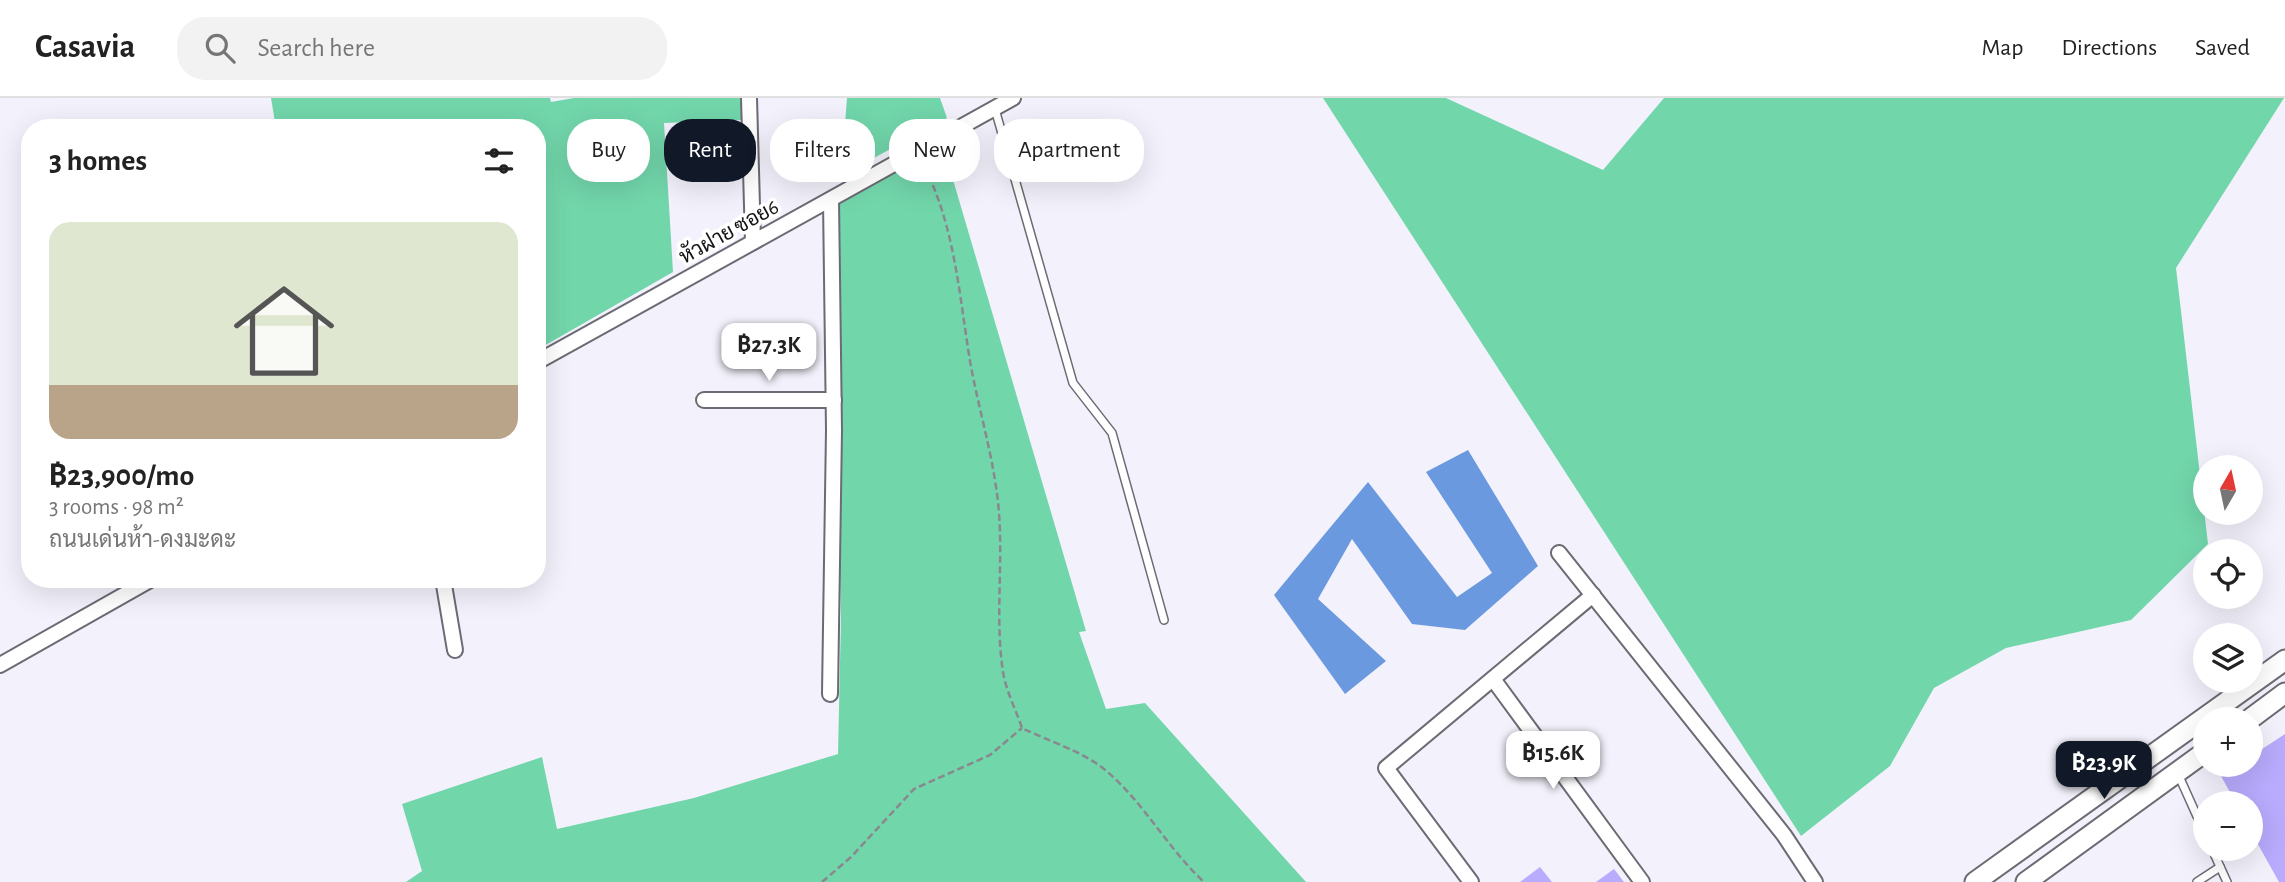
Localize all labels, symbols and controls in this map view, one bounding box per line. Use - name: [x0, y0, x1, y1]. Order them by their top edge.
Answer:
- search box: [177, 17, 667, 80]
- icon: search: [201, 29, 239, 67]
- text: Casavia: [35, 31, 135, 64]
- text: Search here: [257, 35, 375, 61]
- text: Map: [1981, 36, 2023, 60]
- text: Directions: [2061, 36, 2157, 60]
- text: Saved: [2195, 36, 2250, 60]
- chip: Buy: [567, 119, 650, 182]
- chip: Rent: [664, 119, 756, 182]
- chip: Filters: [770, 119, 875, 182]
- chip: New: [889, 119, 980, 182]
- chip: Apartment: [994, 119, 1144, 182]
- icon: filters: [480, 142, 518, 180]
- text: 3 homes: [49, 146, 147, 176]
- street label: หัวฝาย ซอย6: [675, 194, 782, 268]
- icon: home: [221, 268, 347, 394]
- pin: ฿27.3K: [712, 324, 826, 383]
- text: ฿27.3K: [737, 334, 801, 357]
- north arrow: [2193, 455, 2263, 525]
- map controls: [2193, 455, 2263, 861]
- text: ฿23,900/mo: [49, 461, 194, 491]
- text: 3 rooms · 98 m²: [49, 496, 184, 519]
- text: ถนนเด่นห้า-ดงมะดะ: [49, 529, 236, 552]
- button: locate: [2193, 539, 2263, 609]
- button: layers: [2193, 623, 2263, 693]
- button: +: [2193, 707, 2263, 777]
- pin: ฿15.6K: [1496, 732, 1610, 791]
- text: ฿15.6K: [1522, 742, 1584, 765]
- pin: ฿23.9K: [2047, 742, 2161, 801]
- text: ฿23.9K: [2072, 752, 2136, 775]
- button: −: [2193, 791, 2263, 861]

